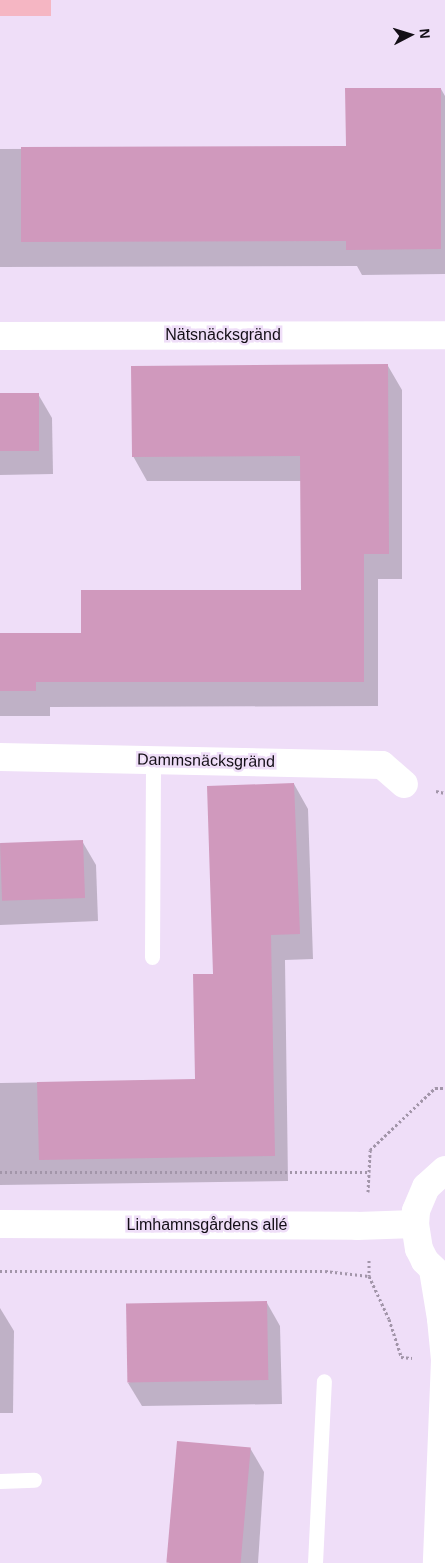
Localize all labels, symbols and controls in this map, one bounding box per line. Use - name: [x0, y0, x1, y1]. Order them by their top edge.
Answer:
- north arrow: [385, 10, 435, 60]
- text: N: [417, 28, 433, 39]
- street label: Nätsnäcksgränd: [165, 325, 281, 345]
- street label: Dammsnäcksgränd: [137, 750, 275, 772]
- street label: Limhamnsgårdens allé: [127, 1215, 287, 1235]

